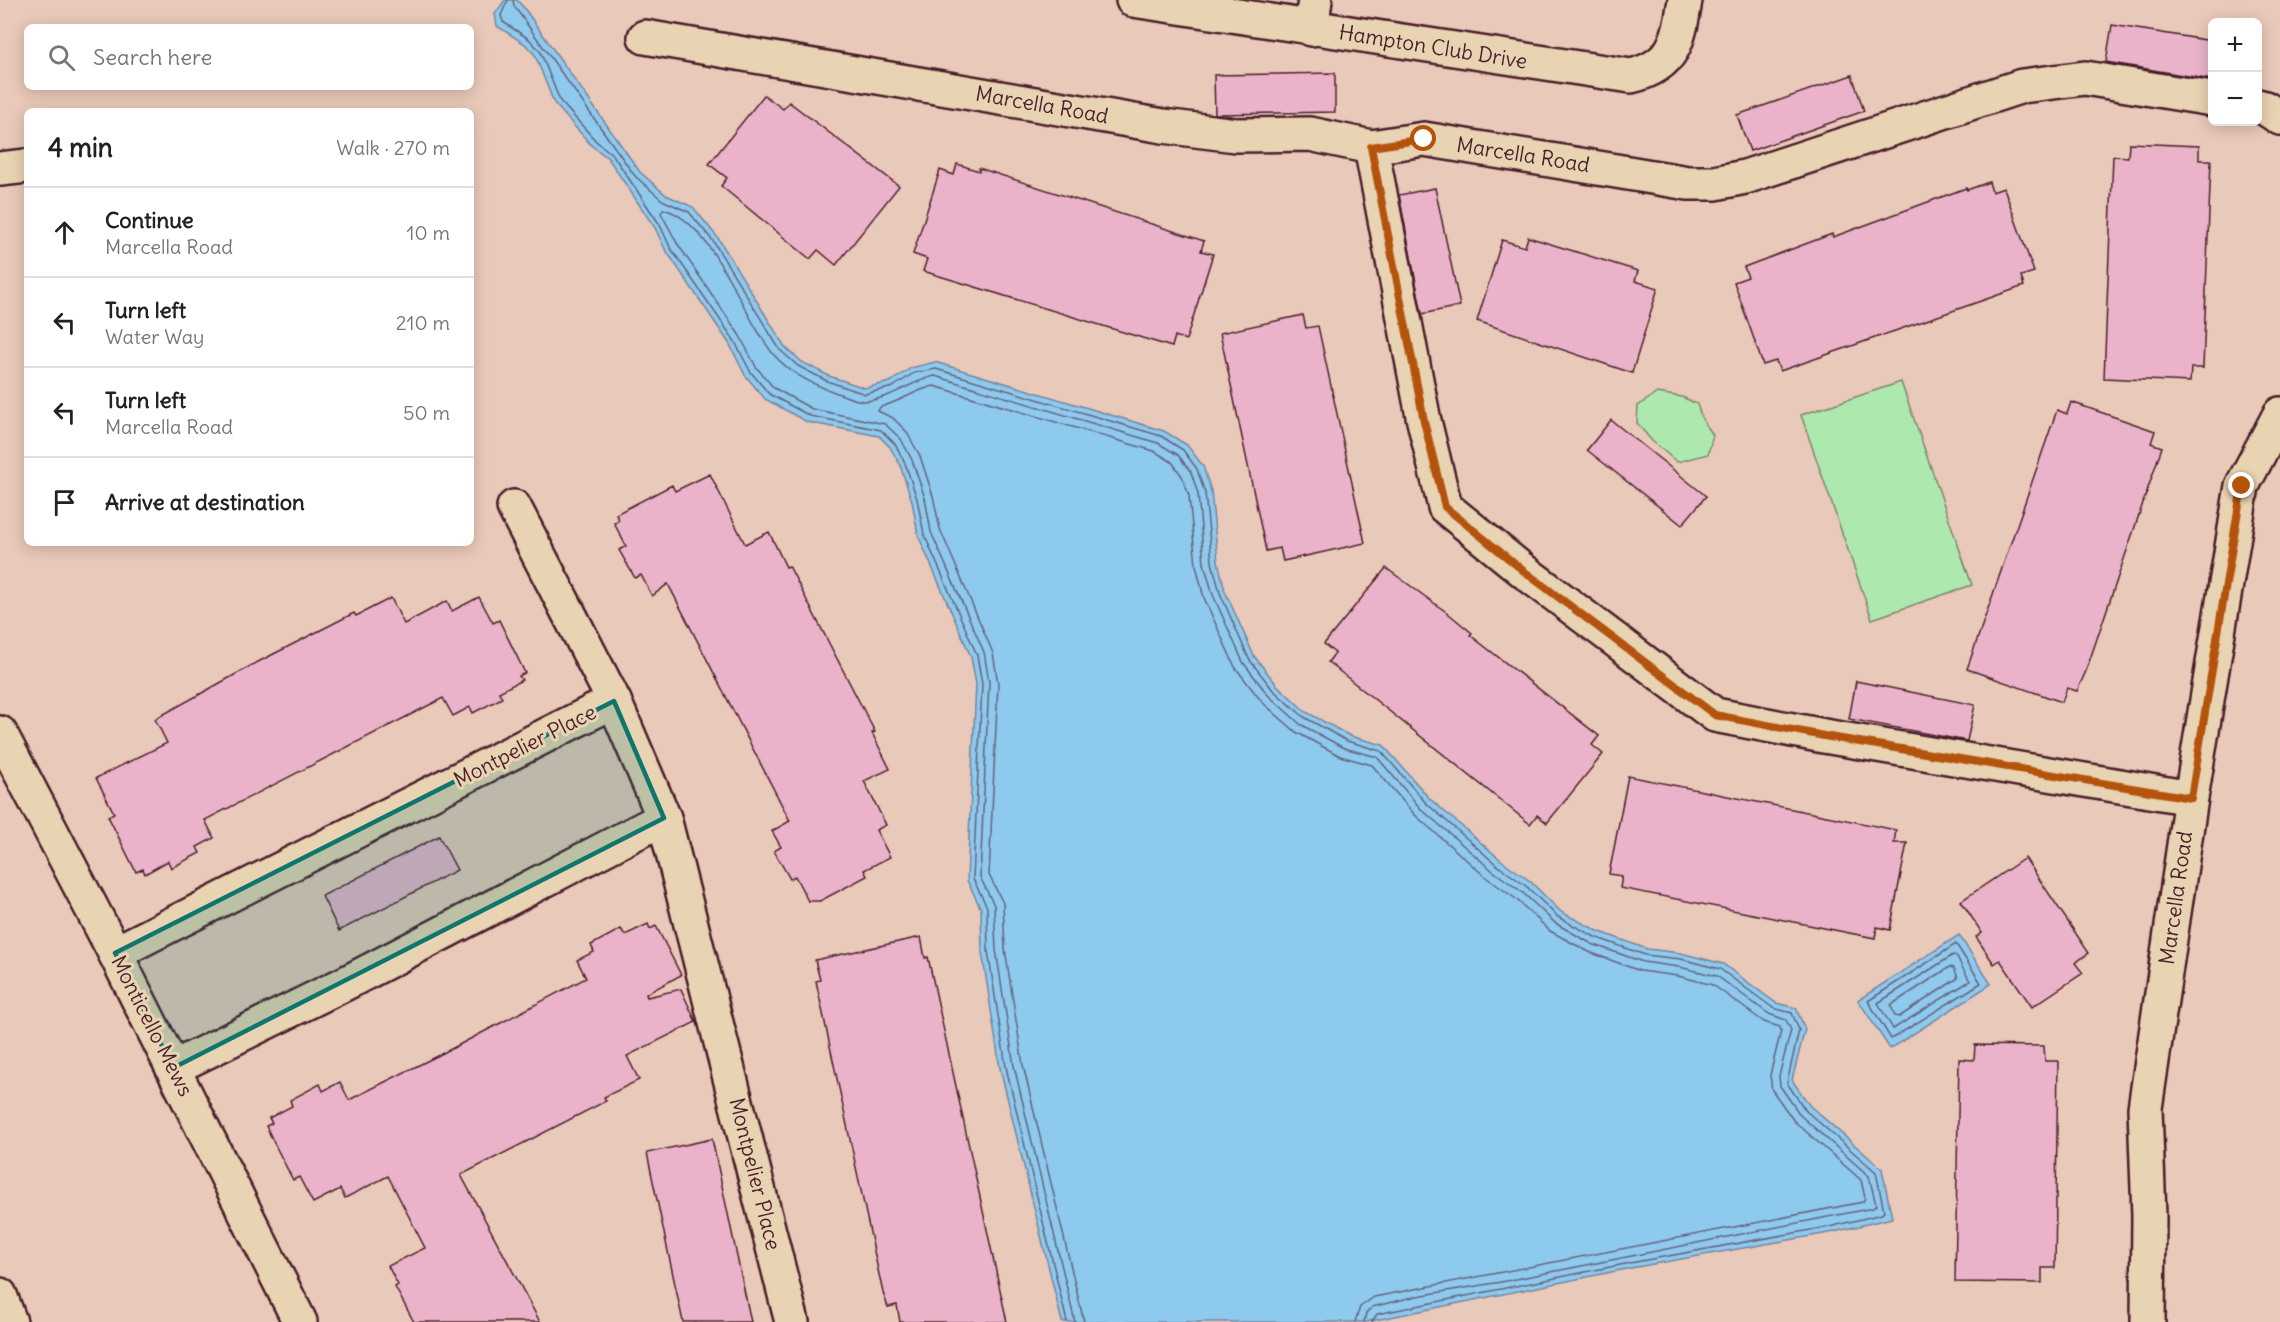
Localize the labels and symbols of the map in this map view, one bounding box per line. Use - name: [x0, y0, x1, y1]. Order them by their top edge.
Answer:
- street label: Hampton Club Drive: [1337, 18, 1529, 75]
- street label: Marcella Road: [973, 80, 1111, 129]
- route start: [1410, 125, 1436, 151]
- street label: Marcella Road: [1455, 131, 1592, 178]
- route end: [2228, 472, 2254, 498]
- street label: Montpelier Place: [449, 698, 600, 793]
- street label: Marcella Road: [2153, 829, 2198, 966]
- street label: Monticello Mews: [105, 951, 200, 1101]
- street label: Montpelier Place: [723, 1095, 787, 1253]

